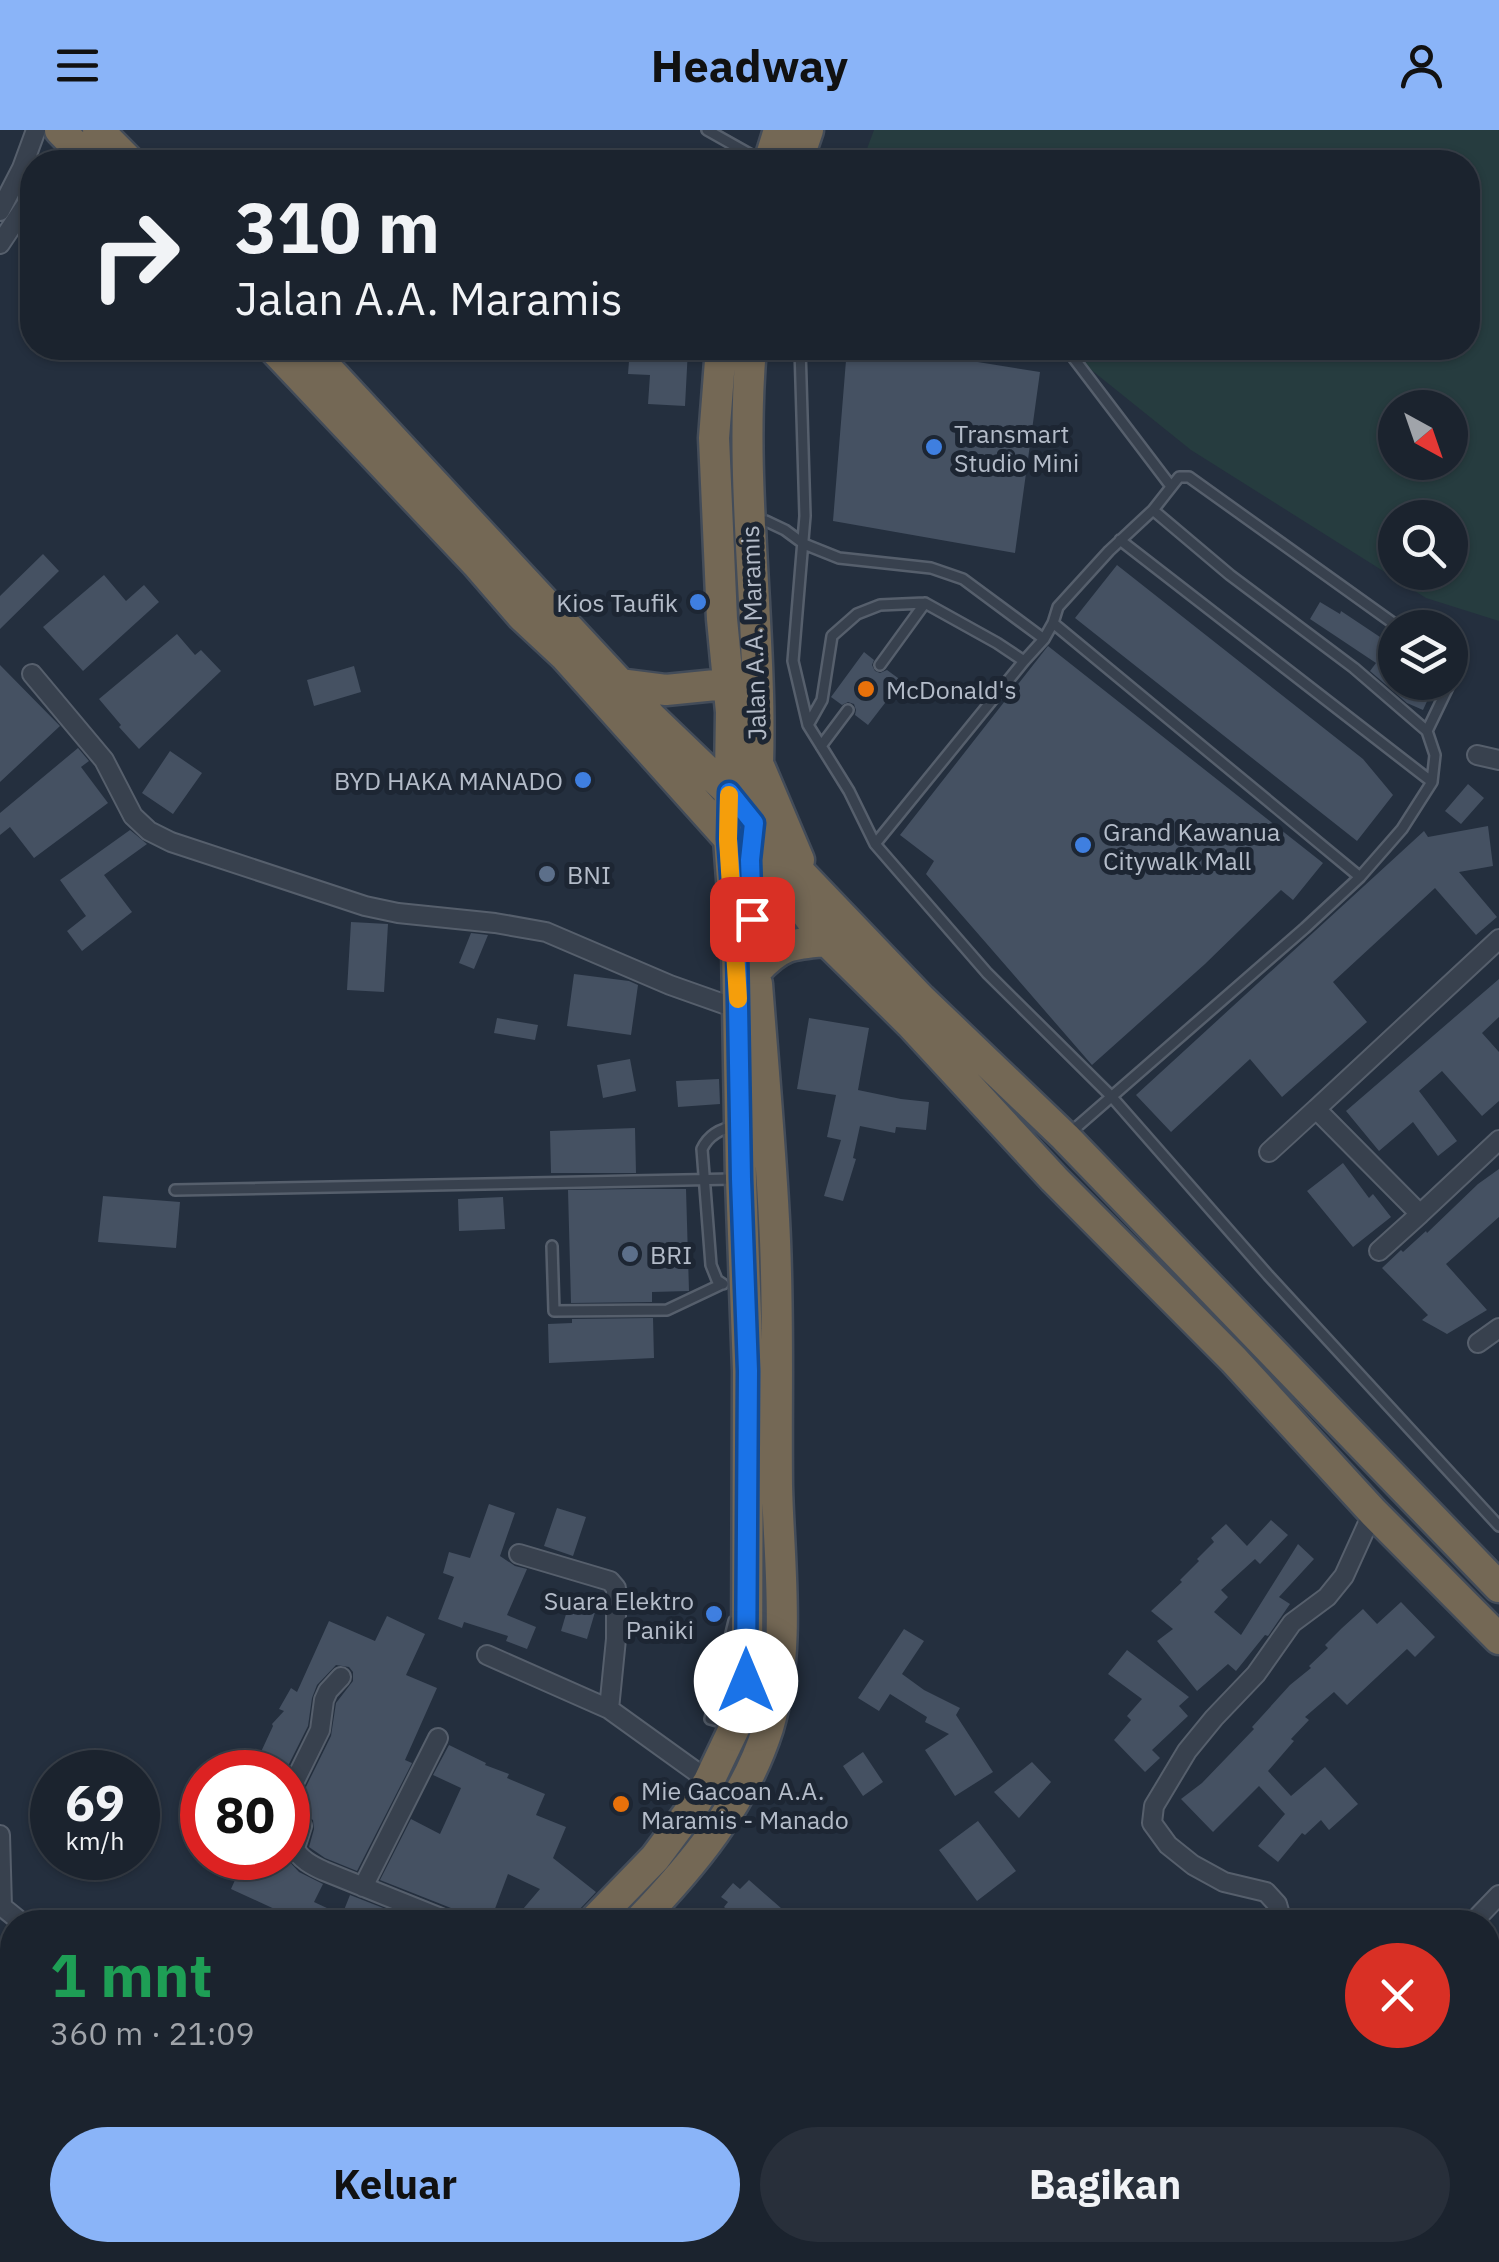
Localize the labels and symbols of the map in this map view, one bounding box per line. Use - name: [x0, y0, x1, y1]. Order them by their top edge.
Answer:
- north arrow: [1378, 390, 1468, 480]
- place label: Transmart Studio Mini: [954, 417, 1079, 479]
- marker: Transmart Studio Mini: [923, 436, 945, 458]
- street label: Jalan A.A. Maramis: [733, 525, 773, 741]
- place label: Kios Taufik: [556, 586, 678, 619]
- marker: Kios Taufik: [687, 591, 709, 613]
- place label: McDonald's: [886, 673, 1017, 706]
- marker: McDonald's: [855, 678, 877, 700]
- place label: BYD HAKA MANADO: [334, 764, 563, 797]
- marker: BYD HAKA MANADO: [572, 769, 594, 791]
- place label: Grand Kawanua Citywalk Mall: [1103, 815, 1280, 877]
- marker: Grand Kawanua Citywalk Mall: [1072, 834, 1094, 856]
- place label: BNI: [567, 858, 611, 891]
- marker: BNI: [536, 863, 558, 885]
- pin: [710, 877, 795, 962]
- place label: BRI: [650, 1238, 692, 1271]
- marker: BRI: [619, 1243, 641, 1265]
- place label: Suara Elektro Paniki: [544, 1584, 694, 1646]
- marker: Suara Elektro Paniki: [703, 1603, 725, 1625]
- position arrow: [694, 1629, 798, 1733]
- speed limit sign: 80: [180, 1750, 310, 1880]
- place label: Mie Gacoan A.A. Maramis - Manado: [641, 1774, 849, 1836]
- marker: Mie Gacoan A.A. Maramis - Manado: [610, 1793, 632, 1815]

